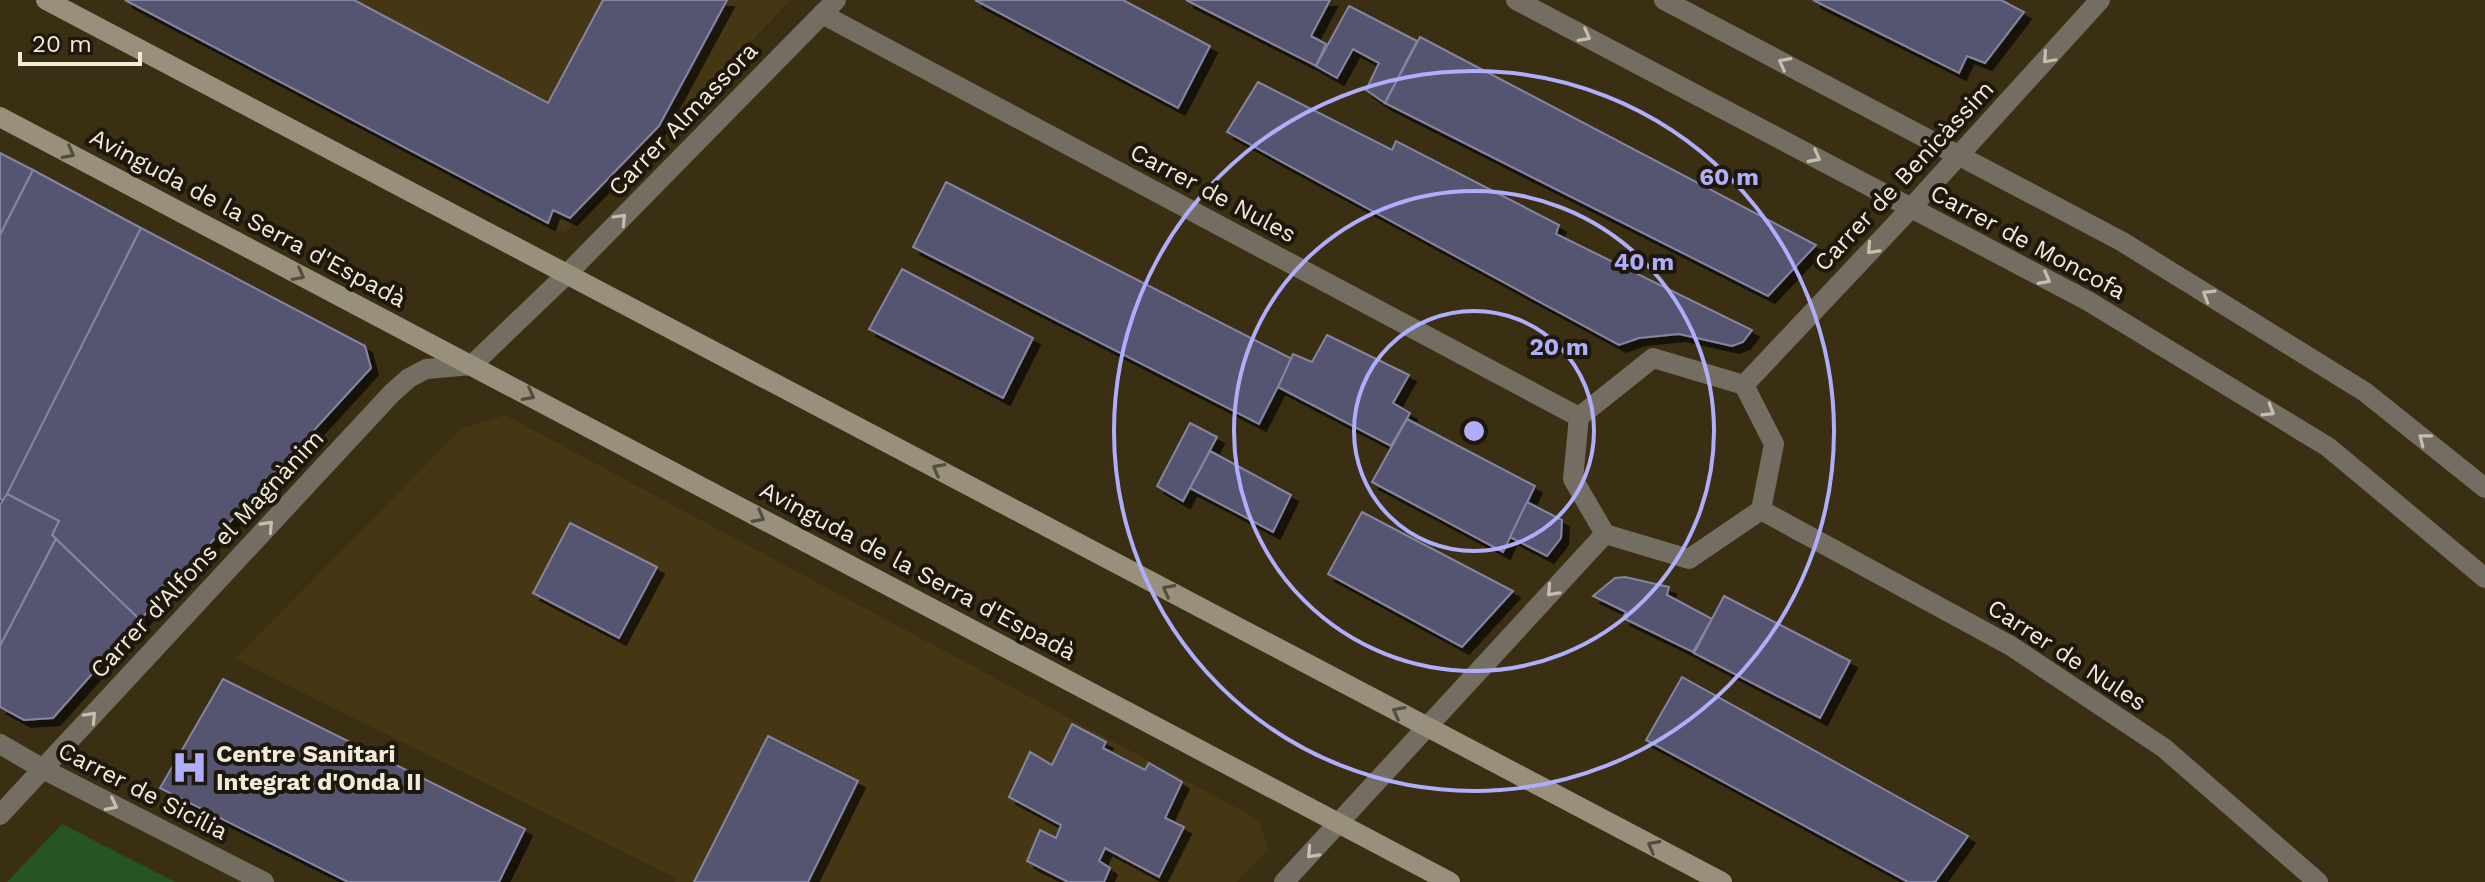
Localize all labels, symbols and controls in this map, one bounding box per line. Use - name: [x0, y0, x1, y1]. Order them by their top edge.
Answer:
- scale bar: [20, 16, 140, 66]
- one-way arrow: [1576, 27, 1591, 42]
- text: 20 m: [32, 30, 92, 58]
- street label: Carrer Almassora: [603, 37, 763, 201]
- one-way arrow: [2043, 48, 2057, 63]
- one-way arrow: [1778, 57, 1792, 73]
- street label: Carrer de Benicàssim: [1809, 75, 1999, 277]
- street label: Avinguda de la Serra d'Espadà: [85, 123, 411, 313]
- street label: Carrer de Nules: [1125, 138, 1301, 248]
- one-way arrow: [61, 144, 75, 159]
- one-way arrow: [1806, 148, 1821, 163]
- text: 60 m: [1699, 163, 1759, 191]
- street label: Carrer de Moncofa: [1926, 179, 2130, 305]
- one-way arrow: [612, 214, 627, 228]
- one-way arrow: [1867, 240, 1881, 255]
- text: 40 m: [1614, 248, 1674, 276]
- one-way arrow: [291, 265, 305, 280]
- one-way arrow: [2036, 269, 2051, 284]
- one-way arrow: [2202, 289, 2217, 305]
- text: 20 m: [1529, 333, 1589, 361]
- one-way arrow: [521, 386, 536, 401]
- one-way arrow: [2260, 401, 2275, 417]
- centre of rings: [1460, 417, 1488, 445]
- street label: Carrer d'Alfons el Magnànim: [85, 424, 329, 684]
- one-way arrow: [2418, 435, 2433, 449]
- one-way arrow: [931, 464, 946, 479]
- street label: Avinguda de la Serra d'Espadà: [755, 476, 1081, 666]
- one-way arrow: [751, 507, 765, 522]
- one-way arrow: [259, 521, 273, 535]
- one-way arrow: [1547, 581, 1561, 596]
- one-way arrow: [1161, 585, 1176, 600]
- street label: Carrer de Nules: [1982, 593, 2152, 717]
- one-way arrow: [1391, 706, 1406, 721]
- one-way arrow: [82, 711, 96, 726]
- street label: Carrer de Sicília: [54, 736, 232, 846]
- place label: Centre Sanitari Integrat d'Onda II: [216, 740, 422, 796]
- hospital icon: Centre Sanitari Integrat d'Onda II: [171, 749, 209, 787]
- one-way arrow: [104, 795, 119, 810]
- one-way arrow: [1646, 840, 1661, 855]
- one-way arrow: [1307, 843, 1321, 858]

